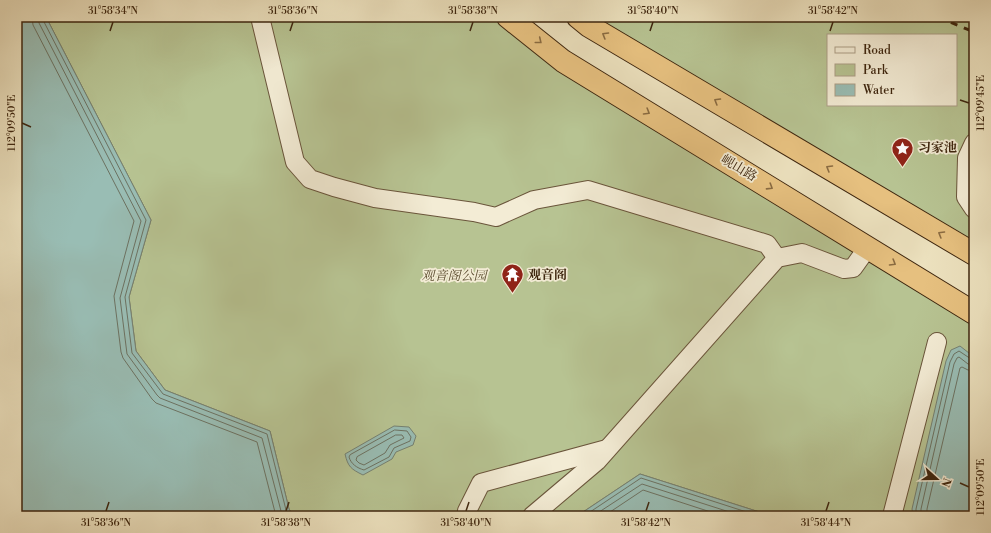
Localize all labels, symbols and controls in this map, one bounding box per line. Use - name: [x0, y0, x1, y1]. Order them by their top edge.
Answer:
- text: 31°58'34"N: [88, 5, 139, 17]
- text: 31°58'36"N: [268, 5, 319, 17]
- text: 31°58'38"N: [448, 5, 499, 17]
- text: 31°58'40"N: [627, 5, 679, 17]
- text: 31°58'42"N: [808, 5, 859, 17]
- one-way arrow: [602, 32, 609, 40]
- legend: [827, 34, 957, 106]
- one-way arrow: [534, 37, 541, 44]
- text: Road: [863, 43, 891, 58]
- text: Park: [863, 63, 889, 78]
- text: 112°09'45"E: [975, 75, 987, 131]
- text: Water: [862, 83, 895, 98]
- text: 112°09'50"E: [6, 95, 18, 151]
- one-way arrow: [714, 99, 721, 106]
- one-way arrow: [643, 108, 650, 115]
- place icon: 习家池: [889, 135, 915, 168]
- place label: 习家池: [918, 140, 957, 156]
- street label: 岘山路: [718, 151, 760, 185]
- one-way arrow: [826, 165, 833, 172]
- one-way arrow: [766, 183, 773, 190]
- one-way arrow: [938, 231, 945, 238]
- one-way arrow: [889, 258, 896, 265]
- temple icon: 观音阁: [500, 262, 526, 295]
- place label: 观音阁: [528, 267, 567, 283]
- park label: 观音阁公园: [421, 268, 488, 284]
- north arrow: [917, 459, 957, 499]
- text: 112°09'50"E: [975, 459, 987, 515]
- text: N: [937, 476, 953, 489]
- text: 31°58'36"N: [81, 517, 132, 529]
- text: 31°58'38"N: [261, 517, 312, 529]
- text: 31°58'40"N: [440, 517, 492, 529]
- text: 31°58'42"N: [621, 517, 672, 529]
- text: 31°58'44"N: [801, 517, 852, 529]

